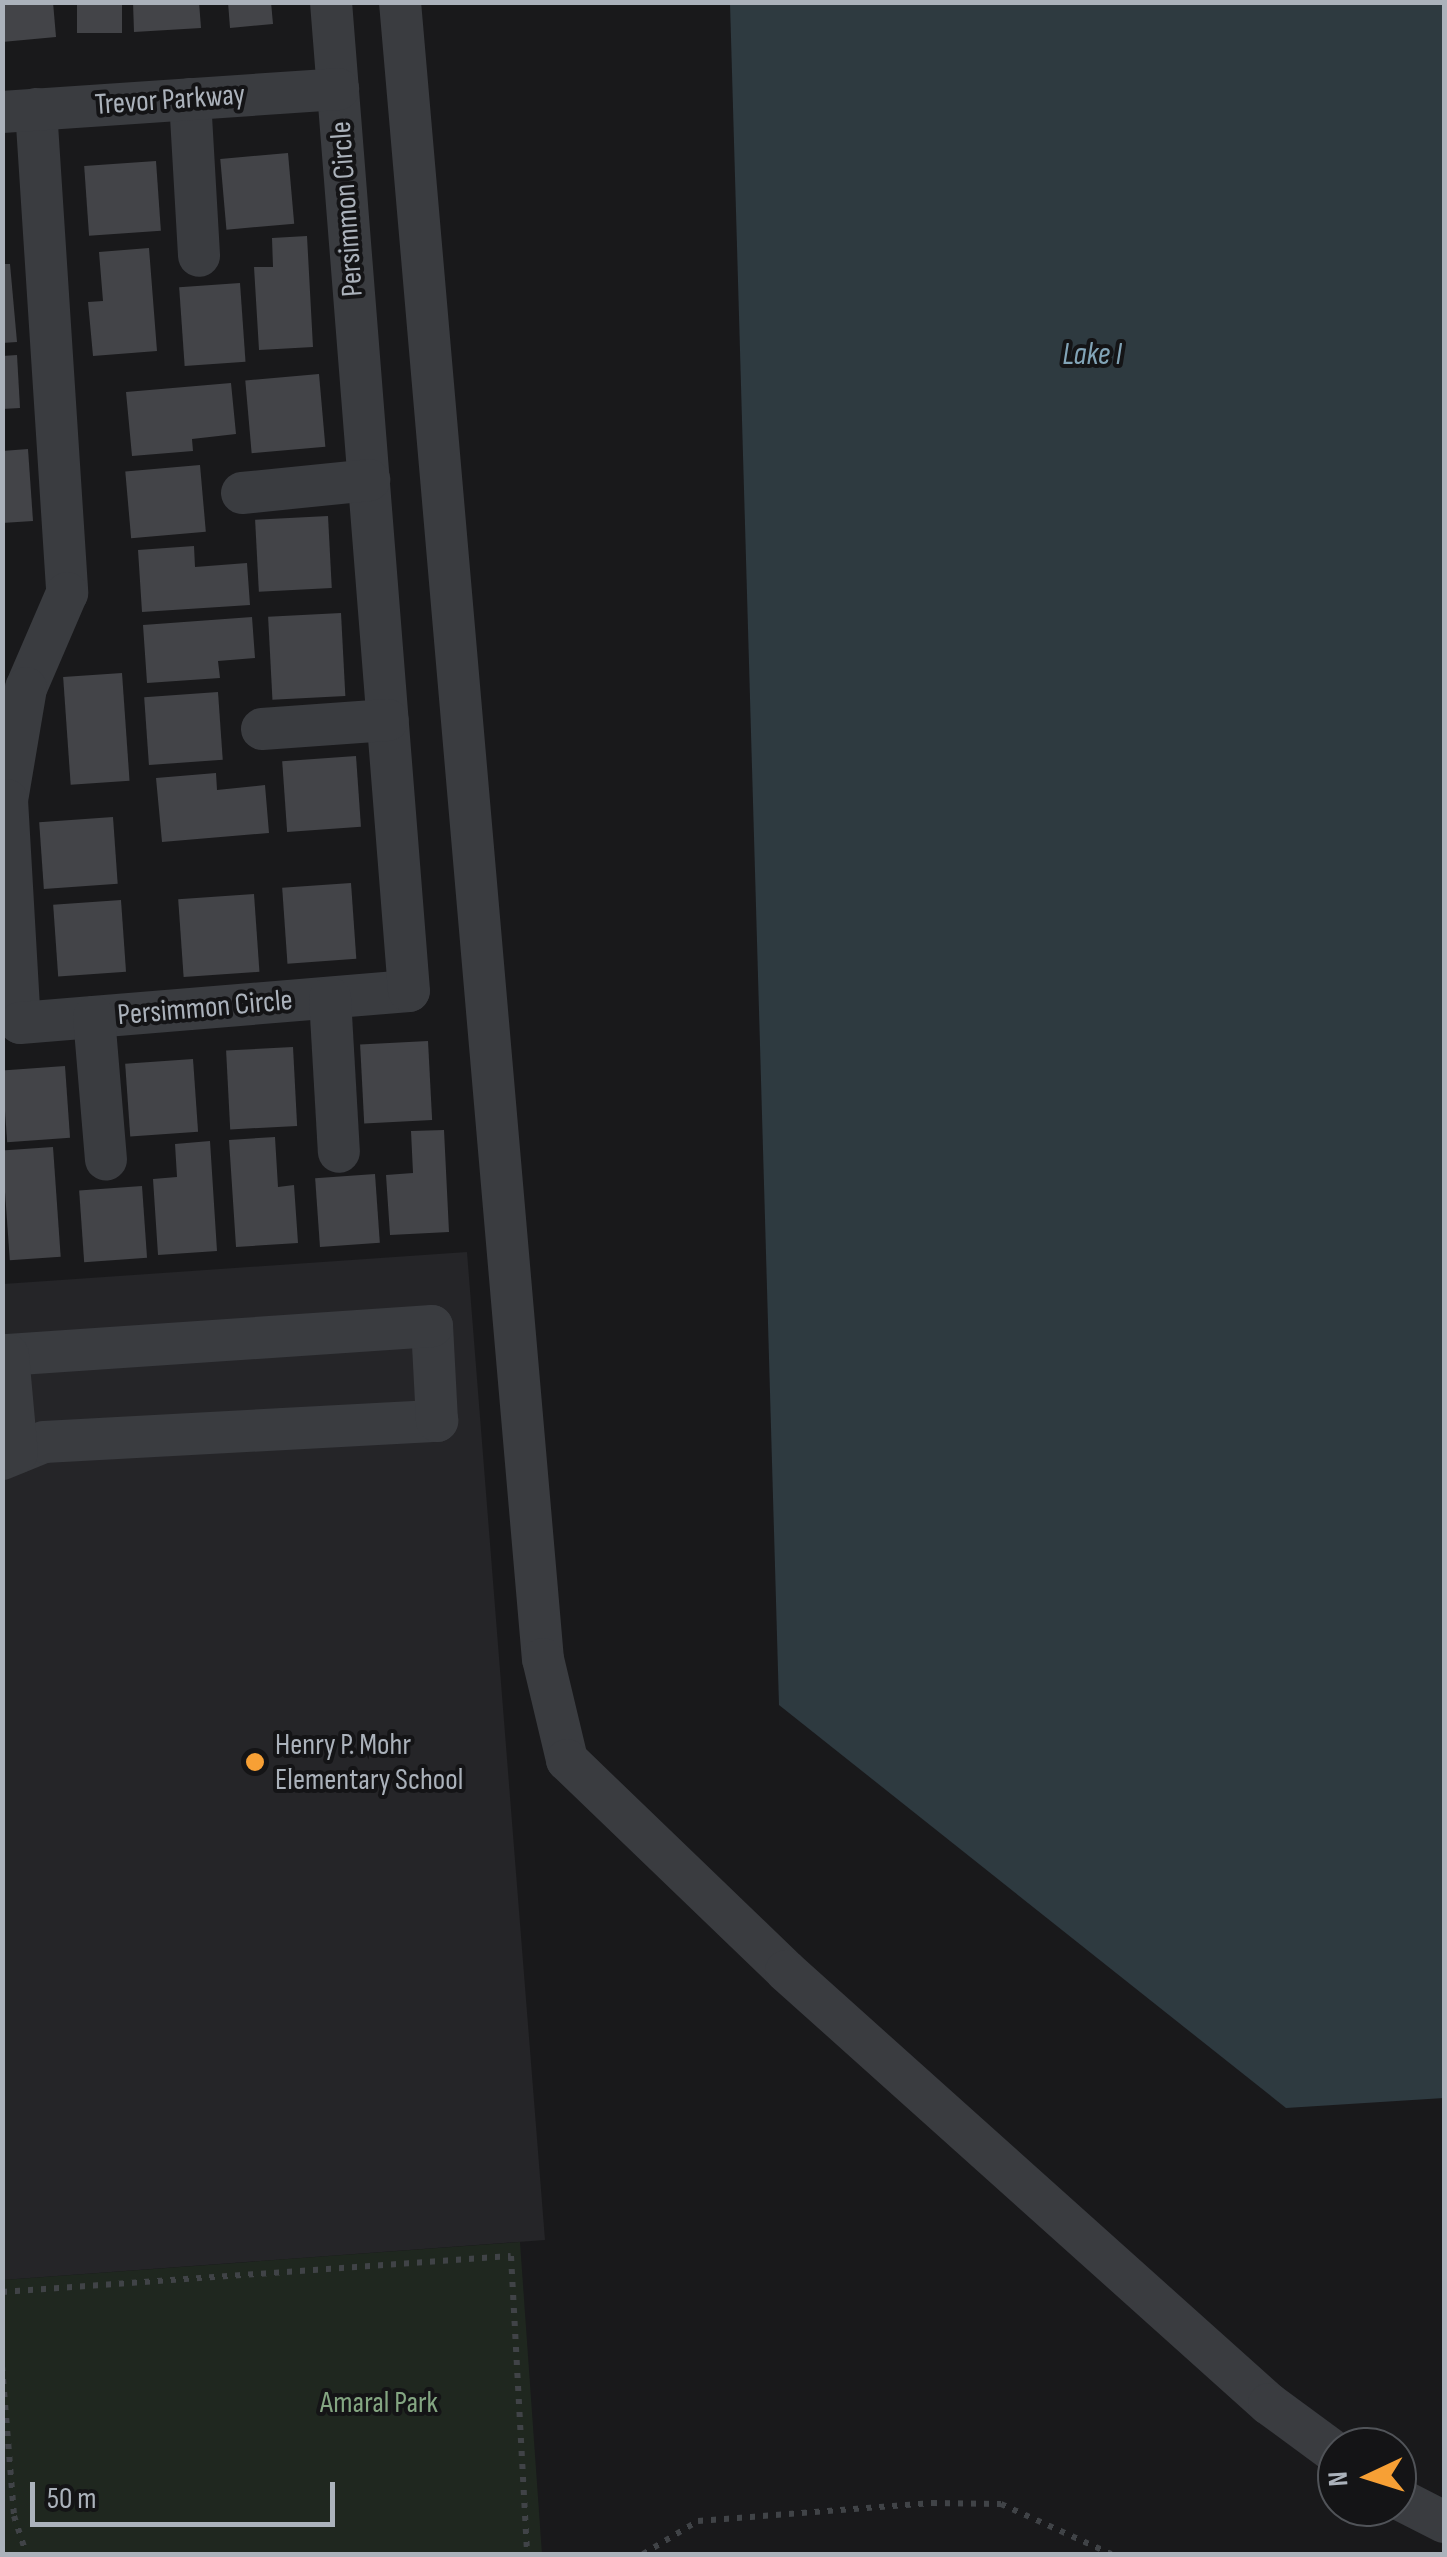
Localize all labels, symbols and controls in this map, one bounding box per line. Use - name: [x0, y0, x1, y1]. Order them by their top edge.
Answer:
- street label: Trevor Parkway: [94, 77, 246, 123]
- street label: Persimmon Circle: [323, 120, 371, 298]
- water label: Lake I: [1062, 336, 1122, 374]
- street label: Persimmon Circle: [116, 982, 294, 1034]
- place label: Henry P. Mohr Elementary School: [275, 1727, 463, 1798]
- marker: Henry P. Mohr Elementary School: [244, 1751, 266, 1773]
- park label: Amaral Park: [320, 2385, 438, 2421]
- north arrow: [1317, 2427, 1417, 2527]
- scale bar: [35, 2462, 340, 2524]
- text: N: [1322, 2470, 1356, 2488]
- text: 50 m: [47, 2481, 96, 2517]

